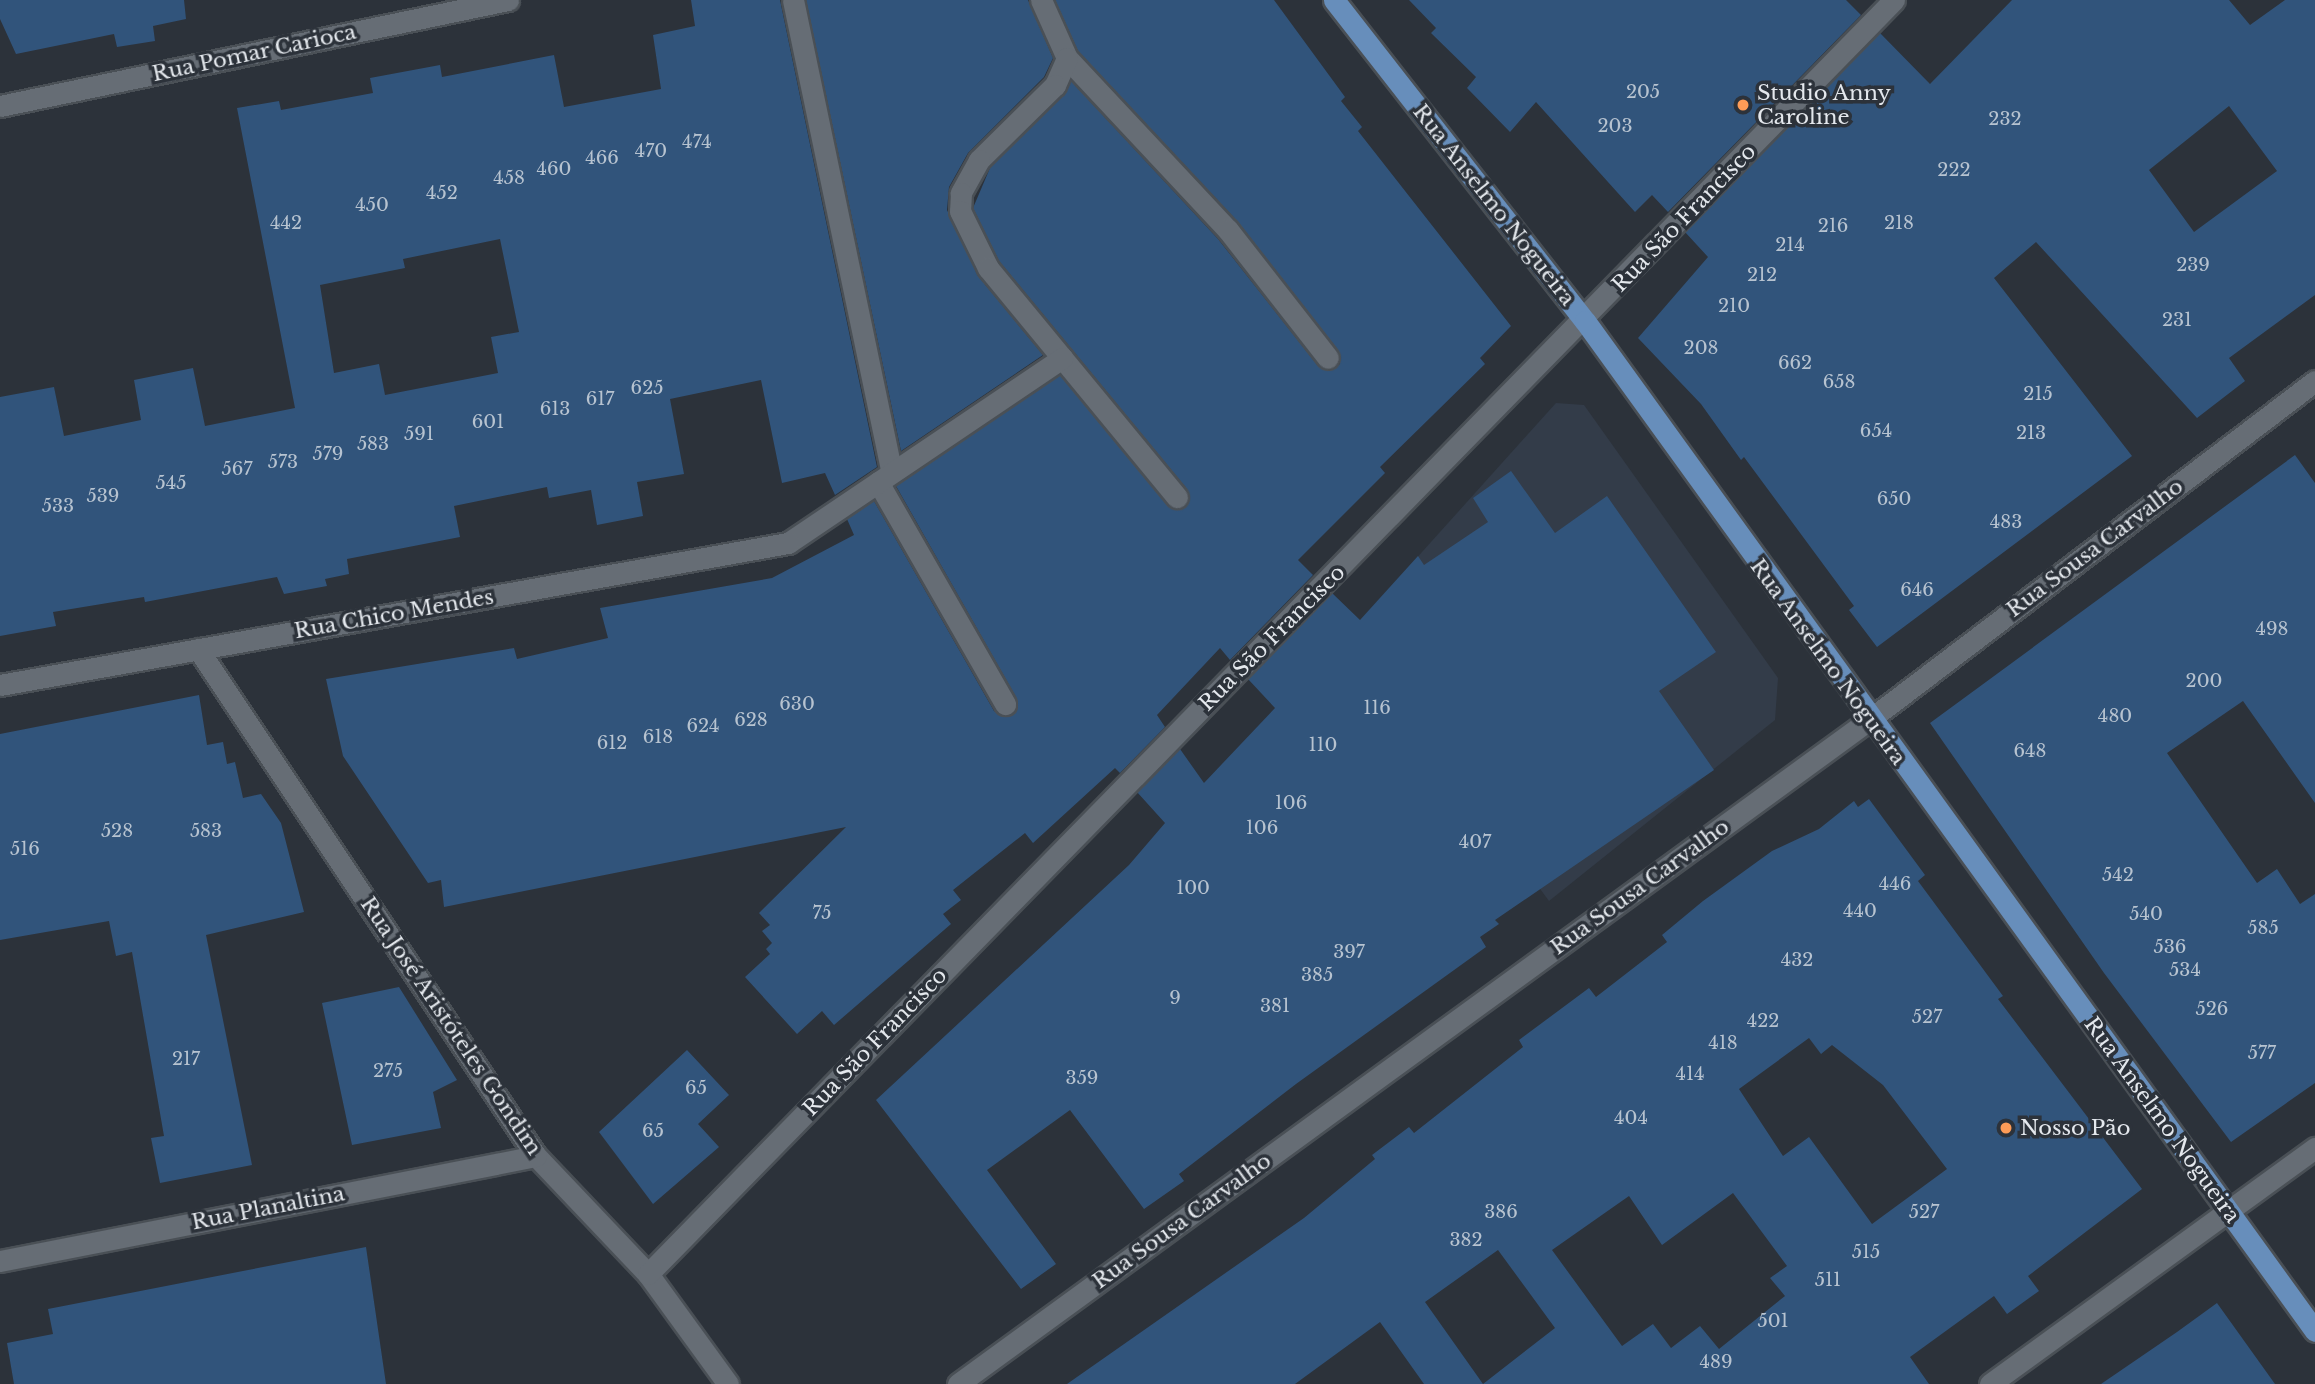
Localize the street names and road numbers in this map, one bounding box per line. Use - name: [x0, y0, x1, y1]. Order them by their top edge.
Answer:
- street label: Rua Pomar Carioca: [150, 19, 358, 87]
- street label: Rua Anselmo Nogueira: [1407, 99, 1581, 311]
- street label: Rua São Francisco: [1607, 139, 1761, 297]
- street label: Rua Sousa Carvalho: [2002, 473, 2188, 623]
- street label: Rua Anselmo Nogueira: [1745, 554, 1911, 770]
- street label: Rua São Francisco: [1194, 560, 1350, 716]
- street label: Rua Chico Mendes: [292, 584, 496, 644]
- street label: Rua Sousa Carvalho: [1546, 814, 1734, 960]
- street label: Rua José Aristóteles Gondim: [355, 892, 547, 1160]
- street label: Rua São Francisco: [798, 963, 952, 1121]
- street label: Rua Anselmo Nogueira: [2079, 1012, 2245, 1228]
- street label: Rua Sousa Carvalho: [1088, 1148, 1276, 1294]
- street label: Rua Planaltina: [189, 1181, 347, 1235]

